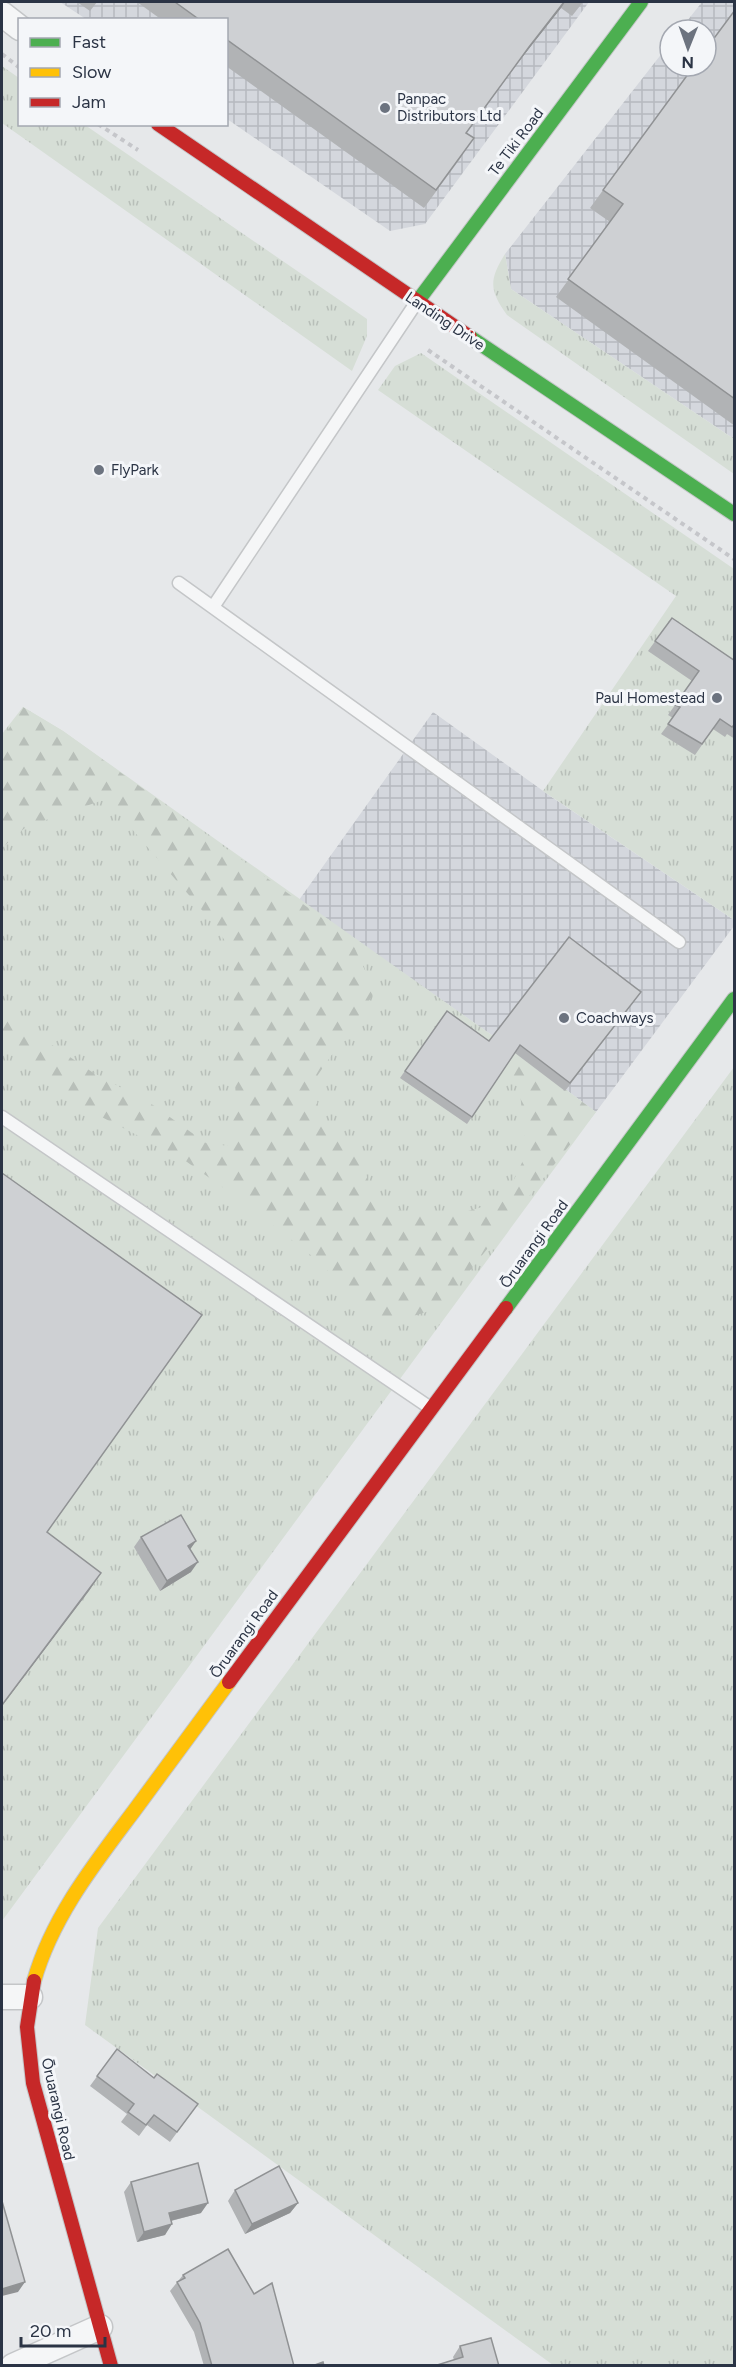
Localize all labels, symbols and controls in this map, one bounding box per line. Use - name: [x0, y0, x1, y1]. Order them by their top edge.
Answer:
- legend: [18, 18, 228, 126]
- north arrow: [658, 18, 718, 78]
- text: Fast: [72, 31, 106, 53]
- text: N: [681, 53, 694, 72]
- text: Slow: [72, 61, 111, 83]
- place label: Panpac Distributors Ltd: [397, 90, 502, 125]
- text: Jam: [72, 91, 106, 113]
- marker: Panpac Distributors Ltd: [378, 101, 392, 115]
- street label: Te Tiki Road: [485, 105, 547, 179]
- street label: Landing Drive: [402, 288, 488, 354]
- place label: FlyPark: [111, 461, 160, 479]
- marker: FlyPark: [92, 463, 106, 477]
- place label: Paul Homestead: [595, 689, 705, 707]
- marker: Paul Homestead: [710, 691, 724, 705]
- place label: Coachways: [576, 1009, 654, 1027]
- marker: Coachways: [557, 1011, 571, 1025]
- street label: Ōruarangi Road: [496, 1197, 572, 1291]
- street label: Ōruarangi Road: [206, 1587, 282, 1681]
- street label: Ōruarangi Road: [37, 2056, 79, 2162]
- scale bar: [21, 2310, 105, 2348]
- text: 20 m: [30, 2320, 71, 2342]

